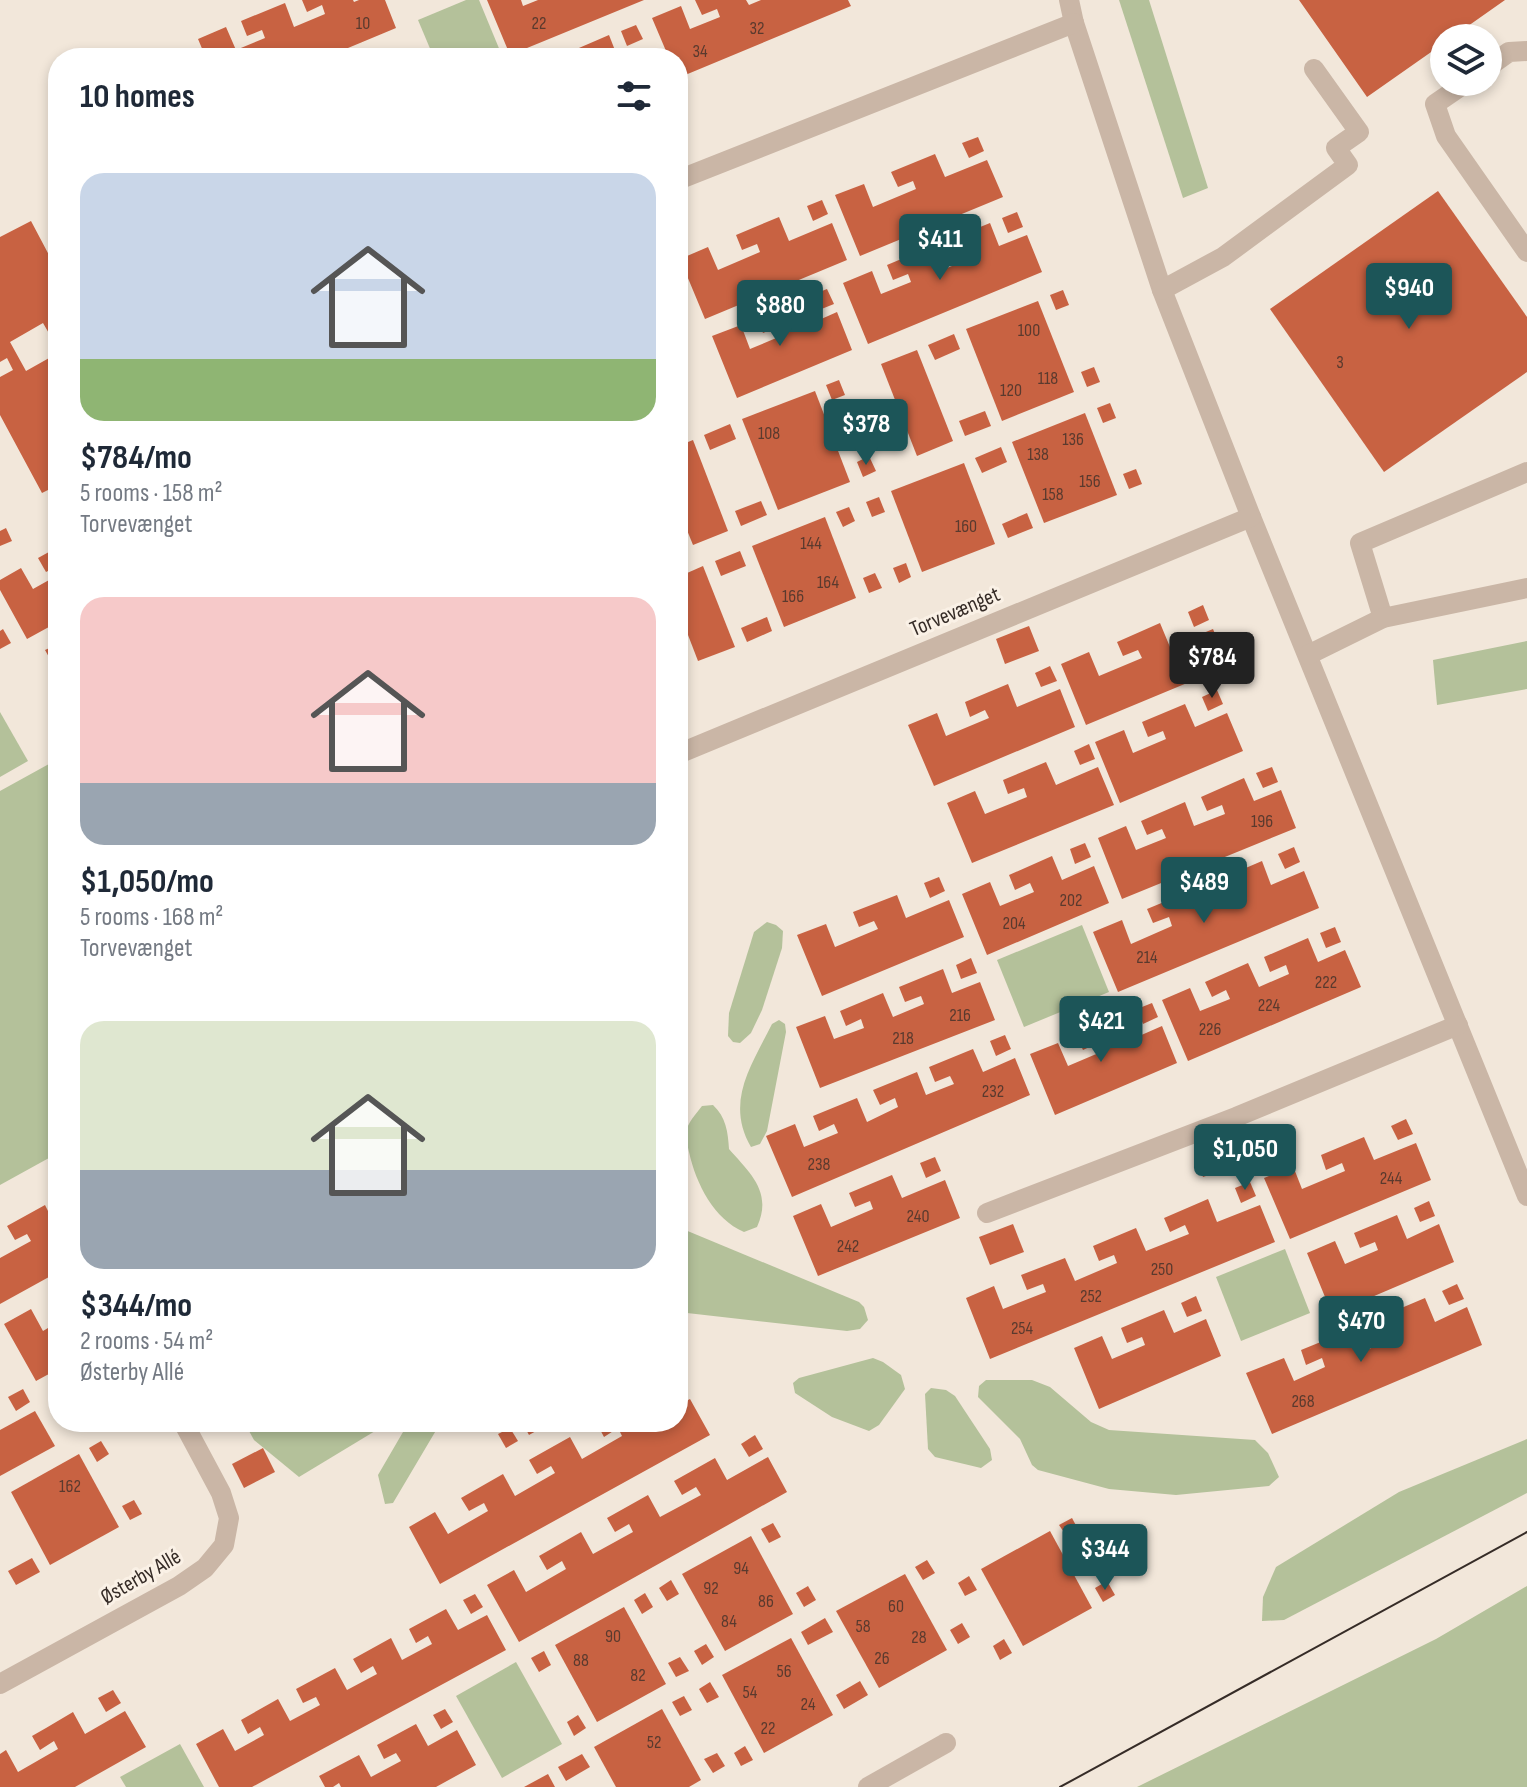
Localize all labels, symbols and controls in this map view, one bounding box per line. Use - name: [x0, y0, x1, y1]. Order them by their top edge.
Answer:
- house number: 10: [356, 13, 370, 34]
- house number: 22: [532, 13, 546, 34]
- house number: 32: [750, 18, 764, 39]
- map controls: [1430, 24, 1502, 96]
- button: layers: [1430, 24, 1502, 96]
- house number: 34: [692, 41, 708, 62]
- icon: filters: [612, 74, 656, 118]
- text: 10 homes: [80, 76, 195, 117]
- pin: $411: [893, 214, 987, 282]
- text: $411: [917, 224, 963, 255]
- icon: home: [296, 225, 440, 369]
- pin: $940: [1362, 263, 1456, 331]
- text: $940: [1384, 273, 1434, 304]
- pin: $880: [733, 280, 827, 348]
- text: $880: [755, 290, 805, 321]
- house number: 100: [1018, 320, 1040, 341]
- house number: 3: [1336, 352, 1344, 373]
- house number: 118: [1038, 368, 1058, 389]
- house number: 120: [1000, 380, 1022, 401]
- pin: $378: [819, 399, 913, 467]
- text: $378: [842, 409, 890, 440]
- house number: 108: [758, 423, 780, 444]
- house number: 136: [1062, 429, 1084, 450]
- text: $784/mo: [80, 437, 192, 478]
- house number: 138: [1027, 444, 1049, 465]
- house number: 156: [1079, 471, 1101, 492]
- text: 5 rooms · 158 m²: [80, 478, 223, 509]
- house number: 158: [1042, 484, 1064, 505]
- text: Torvevænget: [80, 509, 192, 540]
- house number: 160: [955, 516, 977, 537]
- house number: 144: [800, 533, 822, 554]
- house number: 164: [817, 572, 839, 593]
- street label: Torvevænget: [906, 581, 1004, 643]
- house number: 166: [782, 586, 804, 607]
- pin: $784: [1165, 632, 1259, 700]
- text: $784: [1187, 642, 1237, 673]
- icon: home: [296, 649, 440, 793]
- house number: 196: [1251, 811, 1273, 832]
- pin: $489: [1157, 857, 1251, 925]
- text: $1,050/mo: [80, 861, 214, 902]
- text: $489: [1179, 867, 1229, 898]
- house number: 202: [1060, 890, 1082, 911]
- text: 5 rooms · 168 m²: [80, 902, 223, 933]
- house number: 204: [1003, 913, 1026, 934]
- text: Torvevænget: [80, 933, 192, 964]
- house number: 214: [1136, 947, 1158, 968]
- house number: 222: [1315, 972, 1337, 993]
- house number: 224: [1258, 995, 1281, 1016]
- pin: $421: [1054, 996, 1148, 1064]
- house number: 216: [949, 1005, 971, 1026]
- text: $421: [1077, 1006, 1125, 1037]
- house number: 226: [1199, 1019, 1221, 1040]
- house number: 218: [892, 1028, 914, 1049]
- icon: home: [296, 1073, 440, 1217]
- house number: 232: [982, 1081, 1004, 1102]
- pin: $1,050: [1180, 1124, 1310, 1192]
- text: $1,050: [1212, 1134, 1278, 1165]
- house number: 238: [808, 1154, 831, 1175]
- house number: 244: [1380, 1168, 1403, 1189]
- house number: 240: [907, 1206, 929, 1227]
- house number: 242: [837, 1236, 859, 1257]
- house number: 250: [1151, 1259, 1173, 1280]
- text: $344/mo: [80, 1285, 192, 1326]
- house number: 252: [1080, 1286, 1102, 1307]
- pin: $470: [1314, 1296, 1408, 1364]
- text: $470: [1337, 1306, 1385, 1337]
- house number: 254: [1011, 1318, 1034, 1339]
- text: 2 rooms · 54 m²: [80, 1326, 213, 1357]
- text: Østerby Allé: [80, 1357, 184, 1388]
- house number: 268: [1291, 1391, 1315, 1412]
- house number: 162: [59, 1476, 81, 1497]
- pin: $344: [1058, 1524, 1152, 1592]
- text: $344: [1080, 1534, 1130, 1565]
- street label: Østerby Allé: [96, 1543, 186, 1611]
- house number: 94: [733, 1558, 749, 1579]
- house number: 92: [703, 1578, 719, 1599]
- house number: 86: [758, 1591, 774, 1612]
- house number: 60: [888, 1596, 904, 1617]
- house number: 84: [721, 1611, 737, 1632]
- house number: 58: [855, 1616, 871, 1637]
- house number: 90: [605, 1626, 621, 1647]
- house number: 28: [911, 1627, 927, 1648]
- house number: 26: [874, 1648, 890, 1669]
- house number: 88: [573, 1650, 589, 1671]
- house number: 56: [776, 1661, 792, 1682]
- house number: 82: [630, 1665, 646, 1686]
- house number: 54: [743, 1682, 758, 1703]
- house number: 24: [801, 1694, 816, 1715]
- house number: 22: [761, 1718, 775, 1739]
- house number: 52: [647, 1732, 661, 1753]

